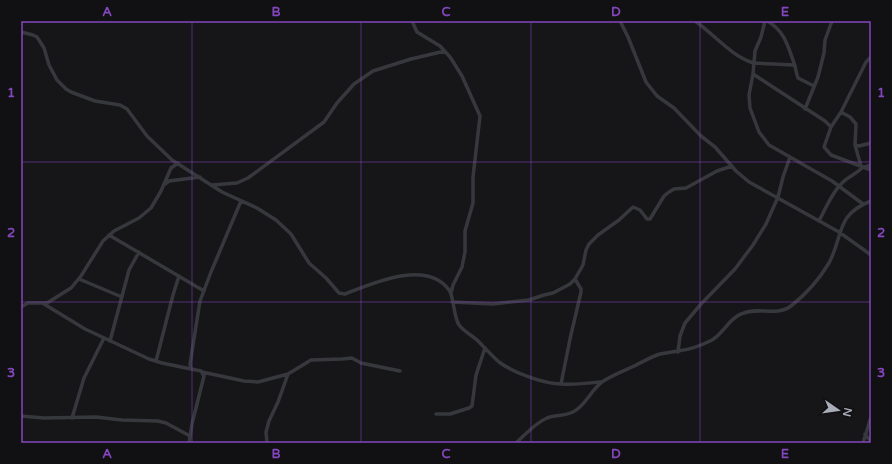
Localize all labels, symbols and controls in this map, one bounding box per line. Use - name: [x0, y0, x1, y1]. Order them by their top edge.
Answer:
- text: A: [102, 4, 112, 20]
- text: B: [271, 4, 281, 20]
- text: C: [441, 4, 451, 20]
- text: D: [611, 4, 621, 20]
- text: E: [781, 4, 789, 20]
- text: 1: [7, 85, 15, 101]
- text: 1: [877, 85, 885, 101]
- text: 2: [7, 225, 15, 241]
- text: 2: [877, 225, 885, 241]
- text: 3: [7, 365, 15, 381]
- text: 3: [877, 365, 885, 381]
- north arrow: [818, 390, 858, 430]
- text: N: [840, 406, 855, 418]
- text: A: [102, 446, 112, 462]
- text: B: [271, 446, 281, 462]
- text: C: [441, 446, 451, 462]
- text: D: [611, 446, 621, 462]
- text: E: [781, 446, 789, 462]

